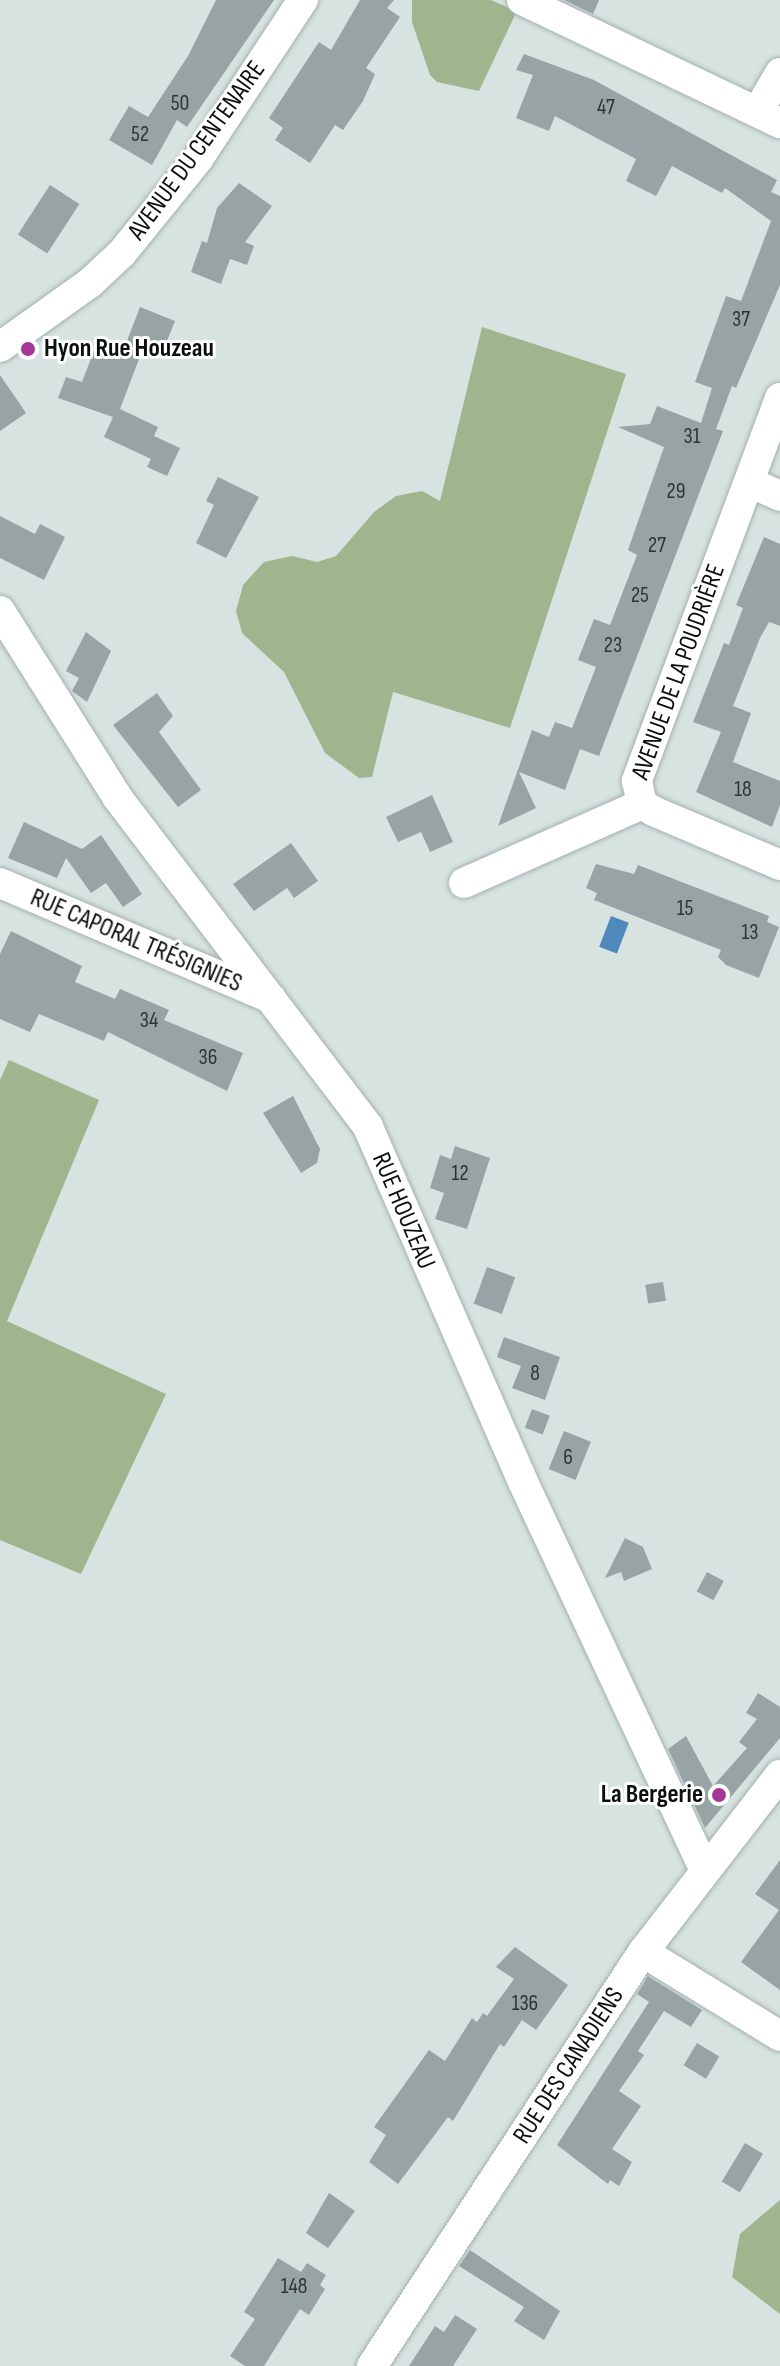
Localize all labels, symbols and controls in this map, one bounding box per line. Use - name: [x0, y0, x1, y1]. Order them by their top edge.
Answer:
- street label: AVENUE DU CENTENAIRE: [122, 55, 272, 247]
- house number: 50: [171, 91, 189, 117]
- house number: 47: [597, 95, 615, 121]
- house number: 52: [131, 122, 149, 148]
- house number: 37: [732, 307, 750, 333]
- place label: Hyon Rue Houzeau: [44, 333, 214, 365]
- marker: Hyon Rue Houzeau: [19, 340, 37, 358]
- house number: 31: [684, 424, 700, 450]
- house number: 29: [667, 479, 685, 505]
- house number: 27: [648, 533, 666, 559]
- street label: AVENUE DE LA POUDRIÈRE: [626, 560, 732, 784]
- house number: 25: [631, 583, 649, 609]
- house number: 23: [604, 633, 622, 659]
- house number: 18: [734, 777, 752, 803]
- street label: RUE CAPORAL TRÉSIGNIES: [25, 882, 247, 1000]
- house number: 15: [677, 896, 693, 922]
- house number: 13: [742, 920, 758, 946]
- house number: 34: [140, 1008, 158, 1034]
- house number: 36: [199, 1045, 217, 1071]
- street label: RUE HOUZEAU: [364, 1148, 442, 1274]
- house number: 12: [451, 1161, 469, 1187]
- house number: 8: [530, 1361, 540, 1387]
- house number: 6: [563, 1445, 573, 1471]
- place label: La Bergerie: [601, 1779, 703, 1811]
- marker: La Bergerie: [710, 1786, 728, 1804]
- street label: RUE DES CANADIENS: [507, 1982, 631, 2150]
- house number: 136: [512, 1991, 538, 2017]
- house number: 148: [281, 2274, 307, 2300]

